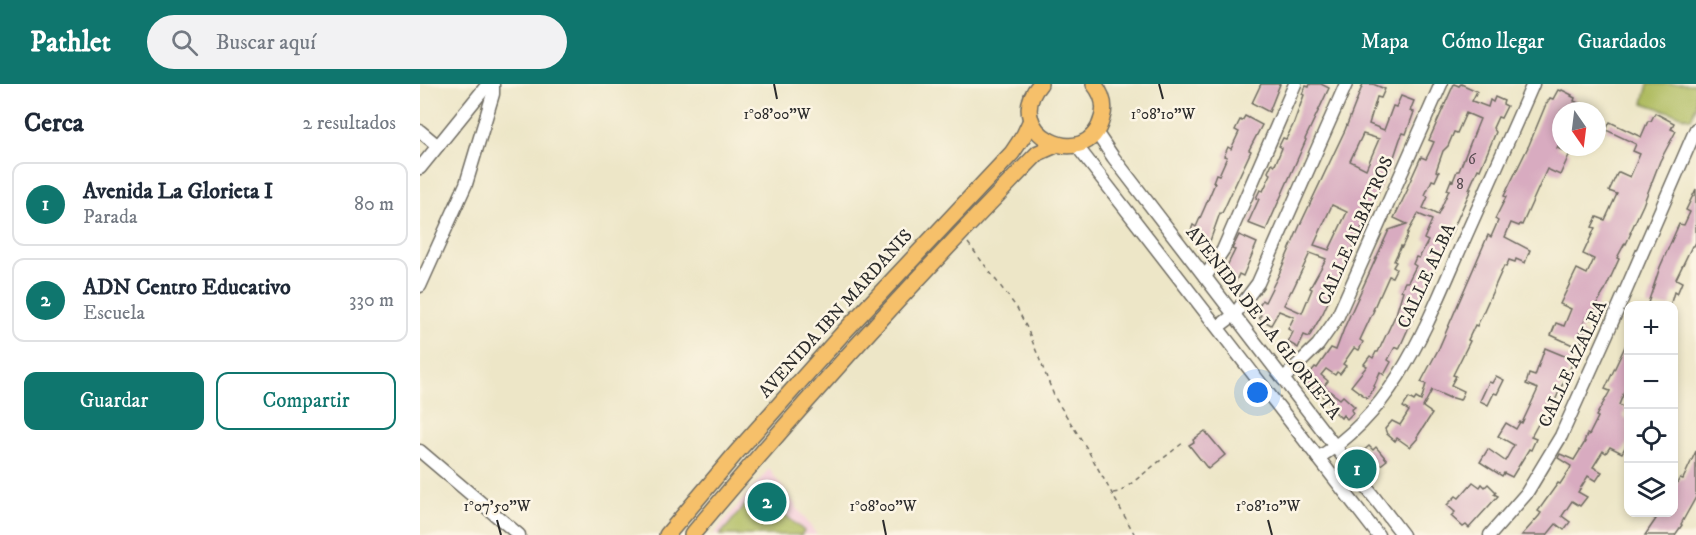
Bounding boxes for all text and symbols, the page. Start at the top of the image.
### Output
search box [147,15,567,69]
text: Pathlet [30,25,111,60]
icon: search [168,26,201,59]
text: Buscar aquí [216,29,316,56]
text: Mapa [1361,29,1409,55]
text: Cómo llegar [1442,29,1544,55]
text: Guardados [1577,29,1666,55]
north arrow [1552,102,1606,156]
text: 1°08'00"W [743,105,811,124]
text: 1°08'10"W [1131,105,1195,124]
text: Cerca [24,107,84,140]
text: 2 resultados [303,111,396,136]
house number: 6 [1468,150,1477,169]
street label: CALLE ALBATROS [1313,153,1399,309]
house number: 8 [1456,175,1464,194]
text: Avenida La Glorieta I [83,178,273,205]
text: 1 [42,192,49,217]
text: 80 m [354,192,394,217]
text: Parada [83,205,138,230]
street label: CALLE ALBA [1393,220,1461,332]
street label: AVENIDA DE LA GLORIETA [1181,222,1346,424]
street label: AVENIDA IBN MARDANIS [754,225,918,403]
text: ADN Centro Educativo [83,274,291,301]
text: 2 [41,288,50,313]
text: 330 m [349,288,394,313]
street label: CALLE AZALEA [1534,296,1612,431]
text: Escuela [83,301,145,326]
map controls [1624,301,1678,517]
button: + [1624,301,1678,355]
button: − [1624,355,1678,409]
button: Guardar [24,372,204,430]
button: Compartir [216,372,396,430]
your location [1243,378,1272,407]
button: locate [1624,409,1678,463]
pin: 1 [1338,446,1376,492]
button: layers [1624,463,1678,517]
pin: 2 [748,480,786,524]
text: 1°07'50"W [464,497,531,516]
text: 1°08'00"W [849,497,917,516]
text: 1°08'10"W [1236,497,1300,516]

